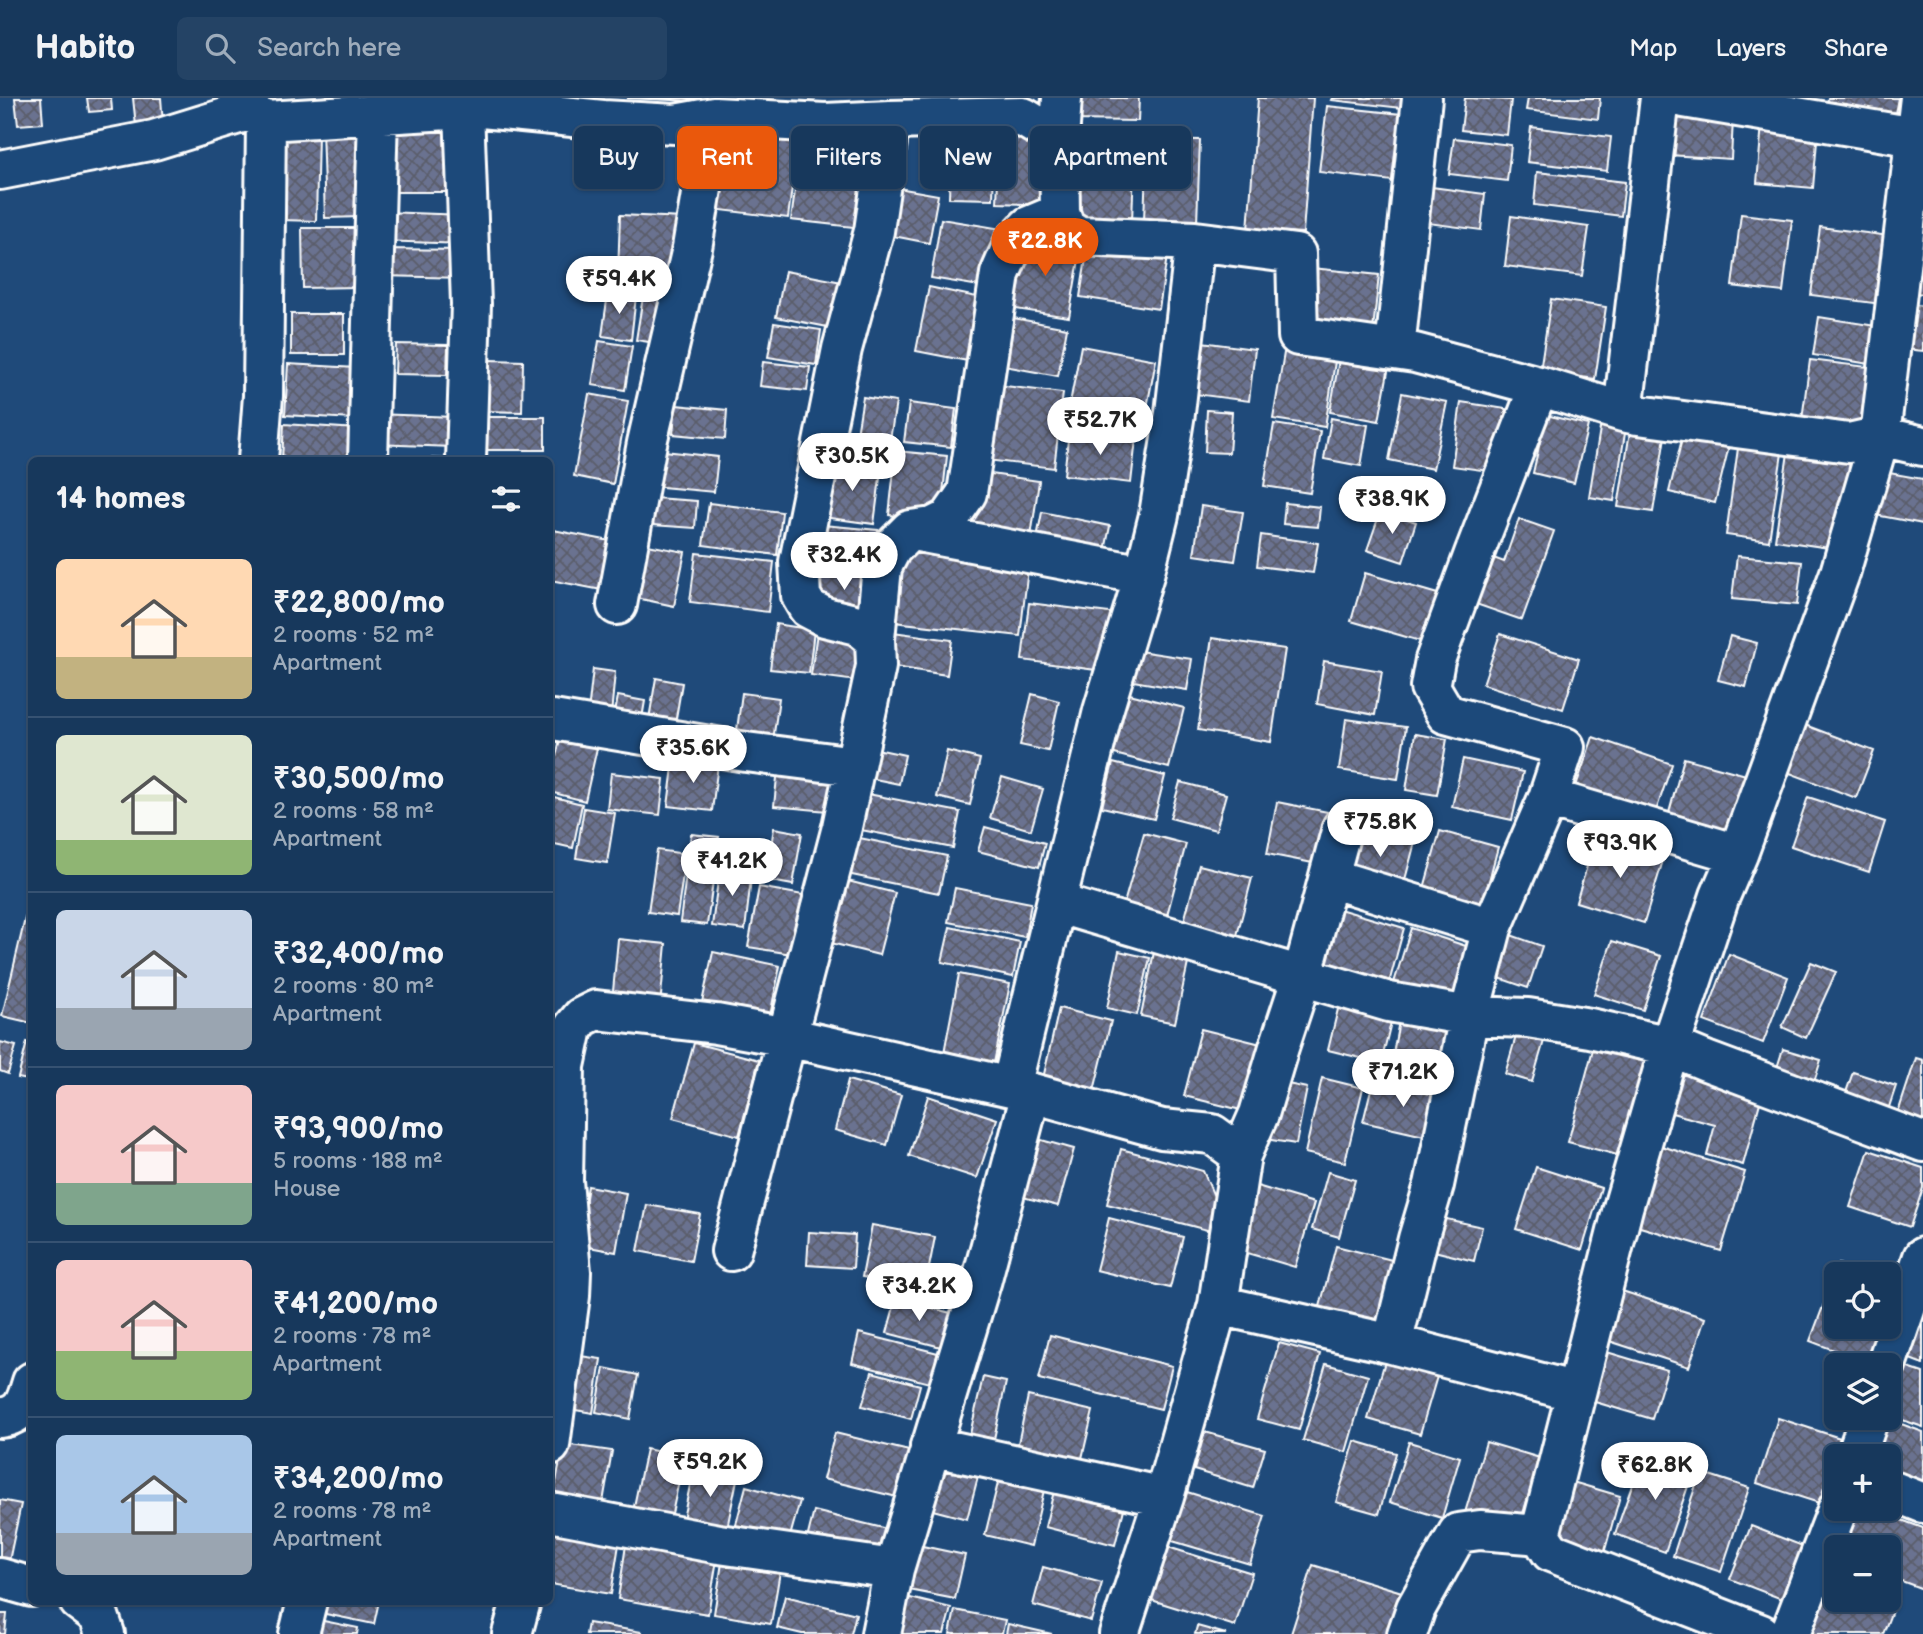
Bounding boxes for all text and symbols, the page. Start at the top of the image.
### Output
search box [177,17,667,80]
text: Habito [35,28,135,68]
icon: search [201,29,239,67]
text: Search here [257,33,401,64]
text: Map [1629,34,1677,63]
text: Layers [1715,34,1786,63]
text: Share [1824,34,1888,63]
chip: Buy [574,126,663,189]
chip: Rent [677,126,777,189]
chip: Filters [791,126,906,189]
chip: New [920,126,1016,189]
chip: Apartment [1030,126,1191,189]
pin: ₹22.8K [988,218,1102,278]
text: ₹22.8K [1007,227,1083,255]
pin: ₹59.4K [562,256,676,316]
text: ₹59.4K [582,265,656,293]
pin: ₹52.7K [1043,398,1157,457]
text: ₹52.7K [1063,406,1137,434]
pin: ₹30.5K [795,434,909,493]
text: ₹30.5K [815,442,889,470]
pin: ₹38.9K [1335,476,1449,536]
icon: filters [487,480,525,518]
text: 14 homes [56,481,185,517]
text: ₹38.9K [1355,485,1429,513]
pin: ₹32.4K [787,532,901,592]
text: ₹32.4K [807,541,881,569]
text: ₹22,800/mo [273,585,445,621]
icon: home [112,587,196,671]
text: 2 rooms · 52 m² [273,621,434,649]
text: Apartment [273,649,382,677]
pin: ₹35.6K [636,726,750,785]
text: ₹35.6K [656,734,730,762]
text: ₹30,500/mo [273,761,444,797]
icon: home [112,763,196,847]
text: 2 rooms · 58 m² [273,797,434,825]
pin: ₹75.8K [1323,800,1437,859]
text: ₹75.8K [1343,808,1417,836]
pin: ₹93.9K [1563,820,1677,880]
text: Apartment [273,825,382,853]
text: ₹93.9K [1583,829,1657,857]
pin: ₹41.2K [675,838,789,898]
text: ₹41.2K [697,847,767,875]
text: ₹32,400/mo [273,936,444,972]
icon: home [112,938,196,1022]
text: 2 rooms · 80 m² [273,972,434,1000]
text: Apartment [273,1000,382,1028]
pin: ₹71.2K [1346,1049,1460,1109]
text: ₹71.2K [1368,1058,1438,1086]
text: ₹93,900/mo [273,1111,444,1147]
icon: home [112,1113,196,1197]
text: 5 rooms · 188 m² [273,1147,443,1175]
text: House [273,1175,340,1203]
map controls [1824,1262,1901,1612]
button: locate [1824,1262,1901,1339]
pin: ₹34.2K [862,1264,976,1323]
text: ₹34.2K [882,1272,956,1300]
text: ₹41,200/mo [273,1286,438,1322]
icon: home [112,1288,196,1372]
text: 2 rooms · 78 m² [273,1322,431,1350]
text: Apartment [273,1350,382,1378]
button: layers [1824,1353,1901,1430]
pin: ₹59.2K [653,1440,767,1499]
pin: ₹62.8K [1598,1442,1712,1502]
button: + [1824,1444,1901,1521]
text: ₹59.2K [673,1448,747,1476]
text: ₹62.8K [1617,1451,1693,1479]
text: ₹34,200/mo [273,1461,444,1497]
icon: home [112,1463,196,1547]
text: 2 rooms · 78 m² [273,1497,431,1525]
text: Apartment [273,1525,382,1553]
button: − [1824,1535,1901,1612]

